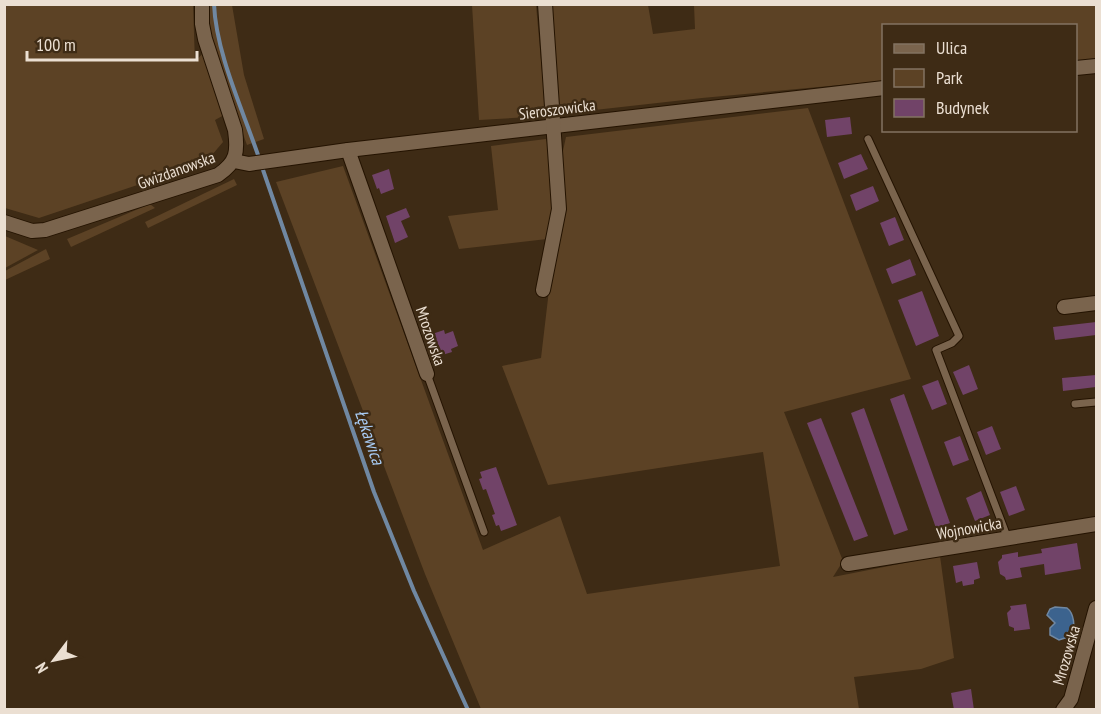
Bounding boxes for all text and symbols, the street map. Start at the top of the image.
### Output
scale bar [27,24,196,62]
legend [882,24,1077,132]
text: 100 m [36,33,76,56]
text: Ulica [936,36,967,59]
text: Park [936,66,963,89]
street label: Sieroszowicka [517,94,597,124]
text: Budynek [936,96,989,119]
street label: Gwizdanowska [134,147,218,193]
street label: Mrozowska [412,304,450,368]
water label: Łękawica [350,407,390,468]
street label: Wojnowicka [935,512,1003,544]
street label: Mrozowska [1048,623,1084,687]
north arrow [24,630,84,690]
text: N [31,659,52,677]

